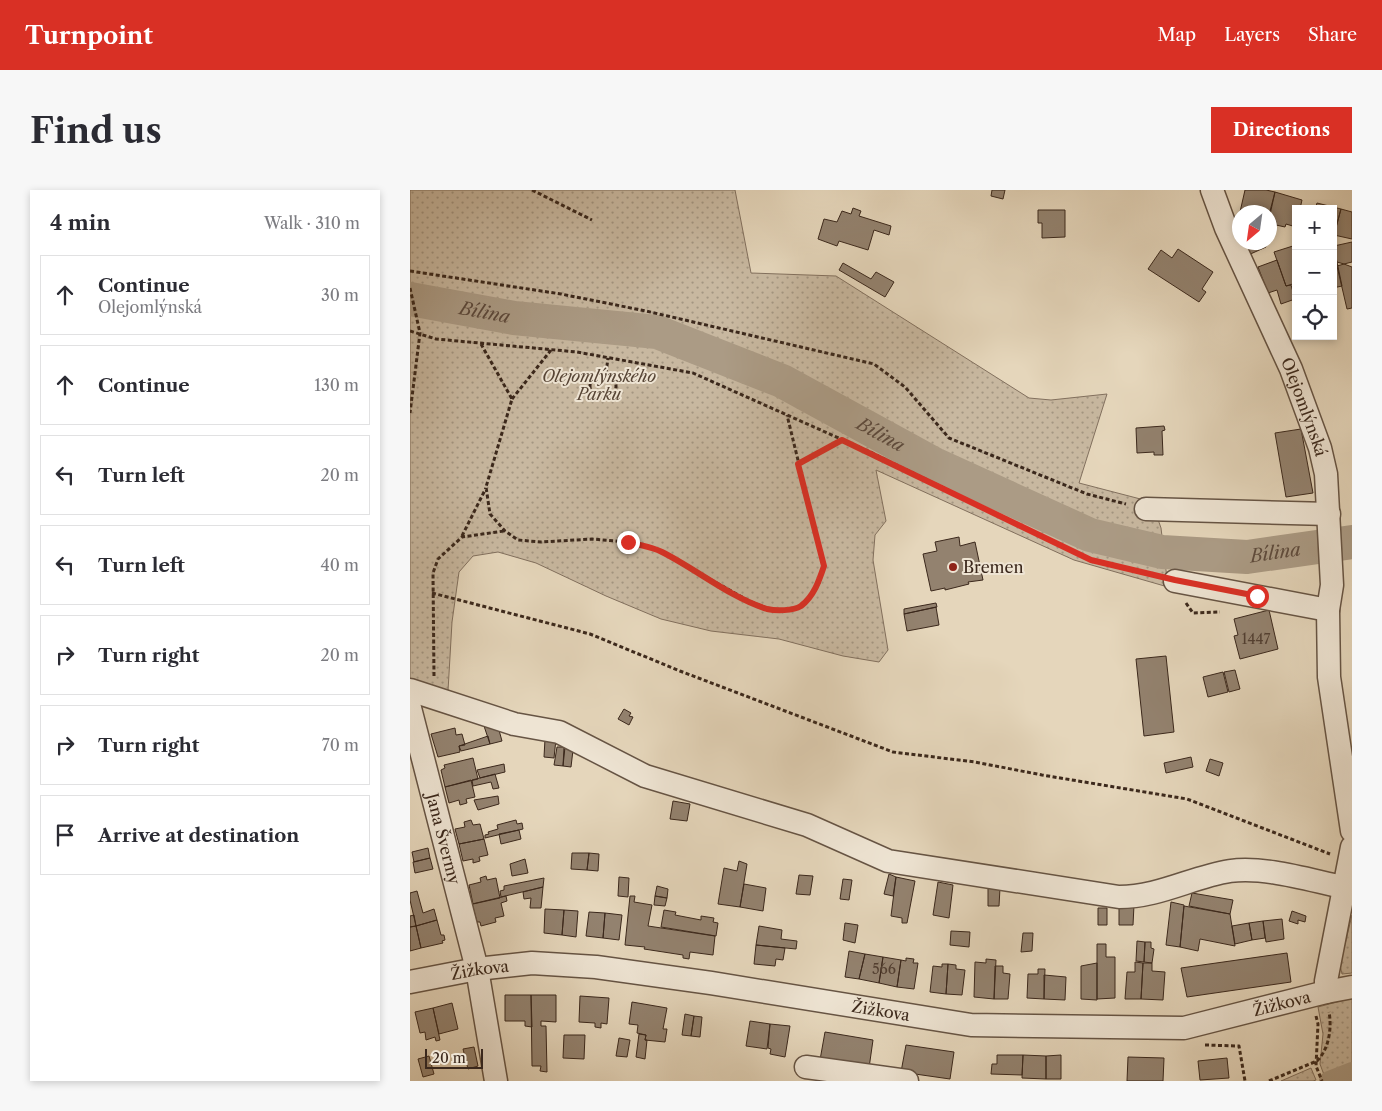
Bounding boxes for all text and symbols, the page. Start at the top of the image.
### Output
text: Turnpoint [25,21,153,50]
text: Map [1158,24,1196,46]
text: Layers [1224,24,1280,46]
text: Share [1308,24,1357,46]
button: Directions [1211,107,1352,153]
text: Find us [30,109,162,152]
north arrow [1232,205,1277,250]
map controls [1292,205,1337,340]
button: + [1292,205,1337,250]
text: 4 min [50,210,111,235]
text: Walk · 310 m [264,213,360,233]
button: − [1292,250,1337,295]
text: Continue [98,274,190,297]
icon: ahead [51,281,79,309]
text: 30 m [321,285,359,305]
button: locate [1292,295,1337,340]
text: Olejomlýnská [98,297,202,317]
water label: Bílina [456,297,512,328]
street label: Olejomlýnská [1277,354,1332,459]
park label: Olejomlýnského Parku [542,366,656,404]
icon: ahead [51,371,79,399]
text: Continue [98,374,190,397]
text: 130 m [314,375,359,395]
water label: Bílina [851,412,908,457]
icon: left [51,461,79,489]
text: Turn left [98,464,185,487]
text: 20 m [320,465,359,485]
route end [617,531,640,554]
water label: Bílina [1247,538,1302,568]
icon: left [51,551,79,579]
text: Turn left [98,554,185,577]
text: 40 m [320,555,359,575]
place label: Bremen [963,557,1023,577]
marker: Bremen [947,561,959,573]
route start [1246,585,1269,608]
house number: 1447 [1242,630,1271,648]
icon: right [51,641,79,669]
text: Turn right [98,644,199,667]
text: 20 m [320,645,359,665]
icon: right [51,731,79,759]
text: Turn right [98,734,199,757]
text: 70 m [322,735,359,755]
street label: Jana Švermy [422,788,465,887]
icon: arrive [51,821,79,849]
text: Arrive at destination [98,824,299,847]
street label: Žižkova [449,956,511,984]
house number: 566 [872,960,896,978]
street label: Žižkova [1251,986,1313,1020]
street label: Žižkova [850,995,912,1025]
scale bar [425,1046,482,1069]
text: 20 m [432,1049,466,1067]

